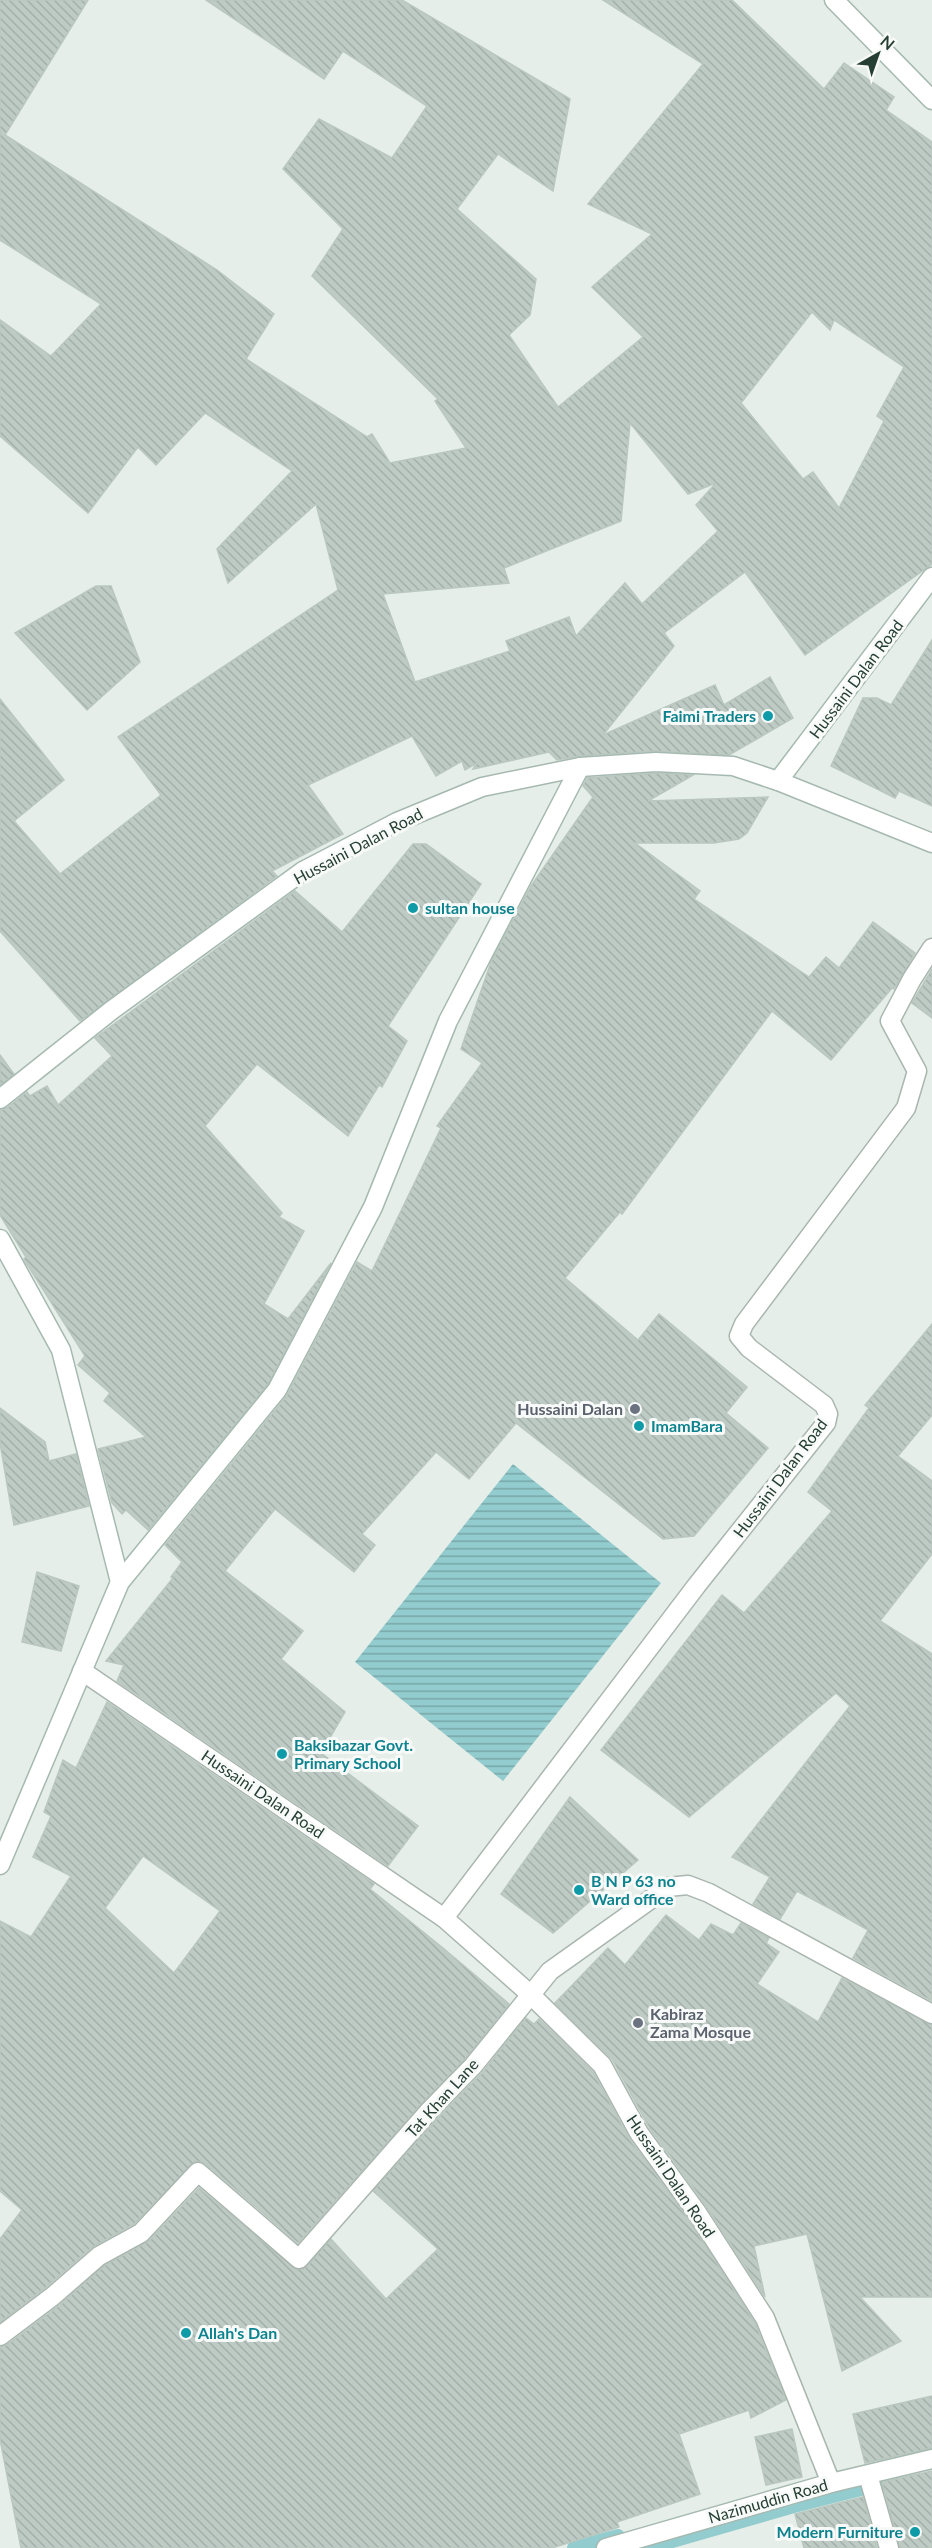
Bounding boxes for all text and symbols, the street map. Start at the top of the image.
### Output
north arrow [848,24,908,84]
text: N [877,31,899,53]
street label: Hussaini Dalan Road [805,616,906,742]
place label: Faimi Traders [662,706,756,725]
marker: Faimi Traders [761,709,775,723]
street label: Hussaini Dalan Road [290,803,426,888]
place label: sultan house [425,898,515,917]
marker: sultan house [406,901,420,915]
place label: Hussaini Dalan [517,1399,623,1418]
marker: Hussaini Dalan [628,1402,642,1416]
street label: Hussaini Dalan Road [729,1415,830,1541]
place label: ImamBara [651,1416,723,1435]
marker: ImamBara [632,1419,646,1433]
place label: Baksibazar Govt. Primary School [294,1735,413,1772]
street label: Hussaini Dalan Road [198,1746,328,1842]
marker: Baksibazar Govt. Primary School [275,1747,289,1761]
place label: B N P 63 no Ward office [591,1871,676,1908]
marker: B N P 63 no Ward office [572,1883,586,1897]
place label: Kabiraz Zama Mosque [650,2004,751,2041]
marker: Kabiraz Zama Mosque [631,2016,645,2030]
street label: Tat Khan Lane [401,2054,482,2141]
street label: Hussaini Dalan Road [623,2111,719,2241]
place label: Allah's Dan [197,2323,277,2342]
marker: Allah's Dan [179,2326,193,2340]
street label: Nazimuddin Road [706,2474,830,2527]
place label: Modern Furniture [777,2522,903,2541]
marker: Modern Furniture [908,2525,922,2539]

